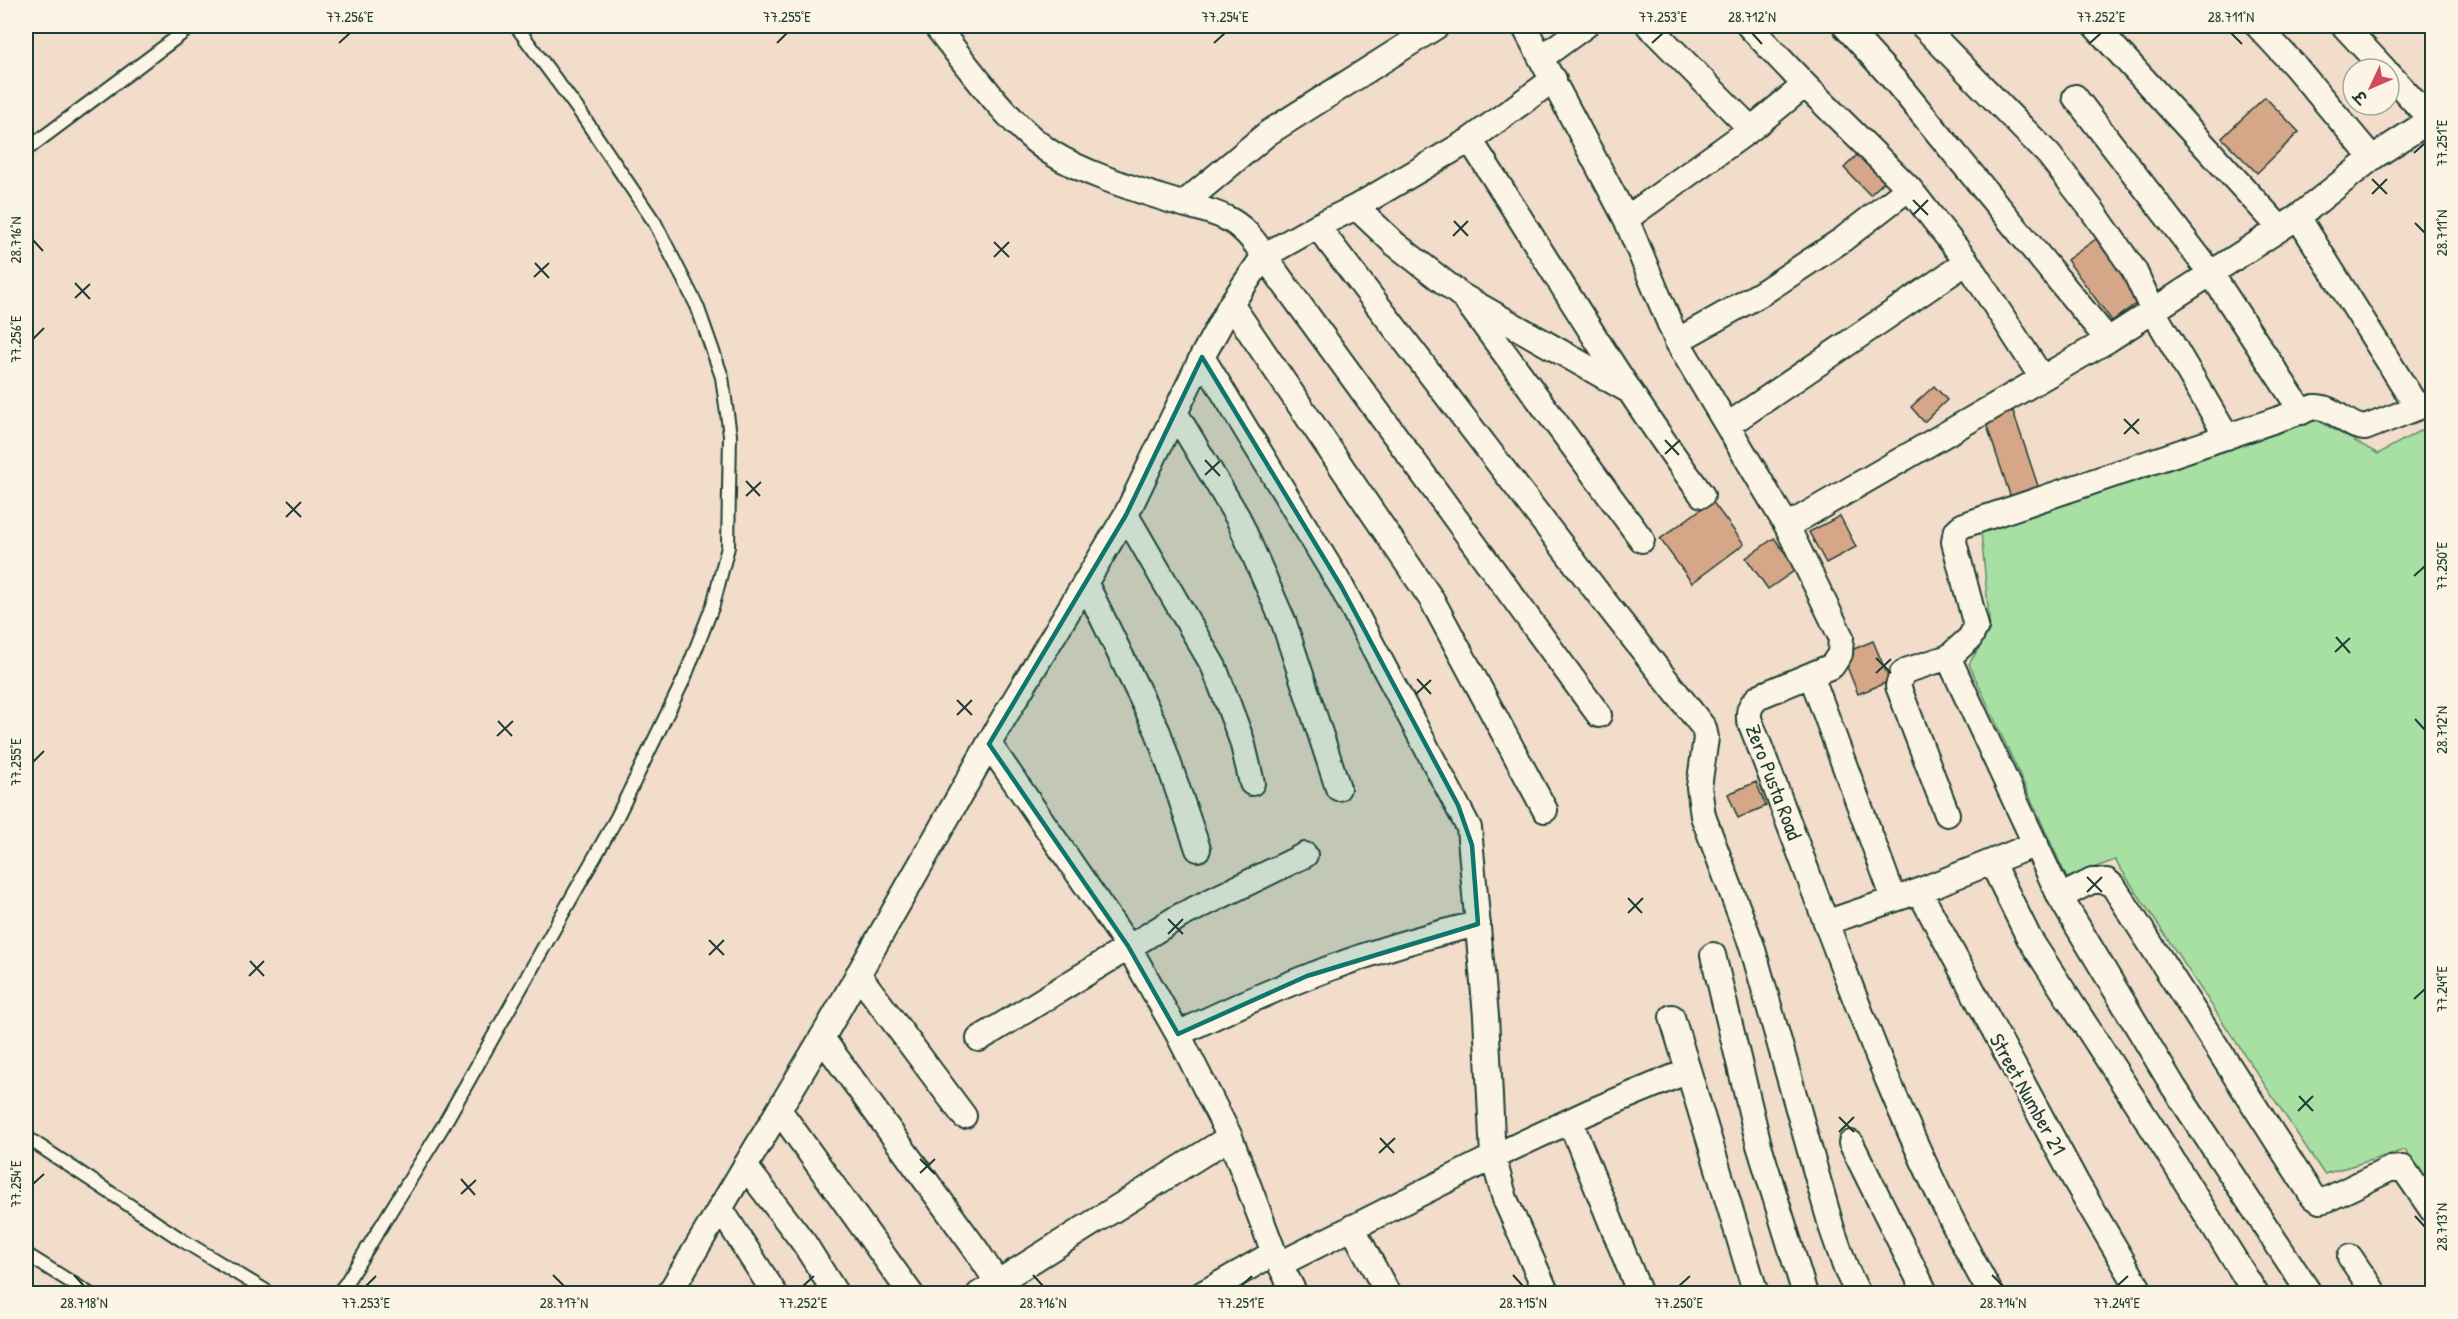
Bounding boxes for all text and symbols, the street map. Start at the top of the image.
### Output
text: 77.256°E [326,6,374,27]
text: 77.255°E [763,6,811,27]
text: 77.254°E [1201,6,1249,27]
text: 77.253°E [1639,6,1687,27]
text: 28.712°N [1728,6,1776,27]
text: 77.252°E [2077,6,2126,27]
text: 28.711°N [2208,6,2254,27]
north arrow [2341,57,2401,117]
text: उ [2348,85,2373,110]
text: 77.251°E [2431,119,2452,166]
text: 28.711°N [2431,210,2452,256]
text: 28.716°N [5,216,26,264]
text: 77.256°E [5,315,26,363]
text: 77.250°E [2431,542,2452,590]
text: 28.712°N [2431,706,2452,754]
street label: Zero Pusta Road [1739,720,1809,844]
text: 77.255°E [5,738,26,786]
text: 77.249°E [2431,965,2452,1012]
street label: Street Number 21 [1983,1028,2073,1160]
text: 77.254°E [5,1160,26,1208]
text: 28.713°N [2431,1203,2452,1251]
text: 28.718°N [60,1292,108,1313]
text: 77.253°E [342,1292,390,1313]
text: 28.717°N [540,1292,588,1313]
text: 77.252°E [779,1292,828,1313]
text: 28.716°N [1019,1292,1067,1313]
text: 77.251°E [1218,1292,1265,1313]
text: 28.715°N [1499,1292,1547,1313]
text: 77.250°E [1655,1292,1703,1313]
text: 28.714°N [1980,1292,2026,1313]
text: 77.249°E [2094,1292,2141,1313]

